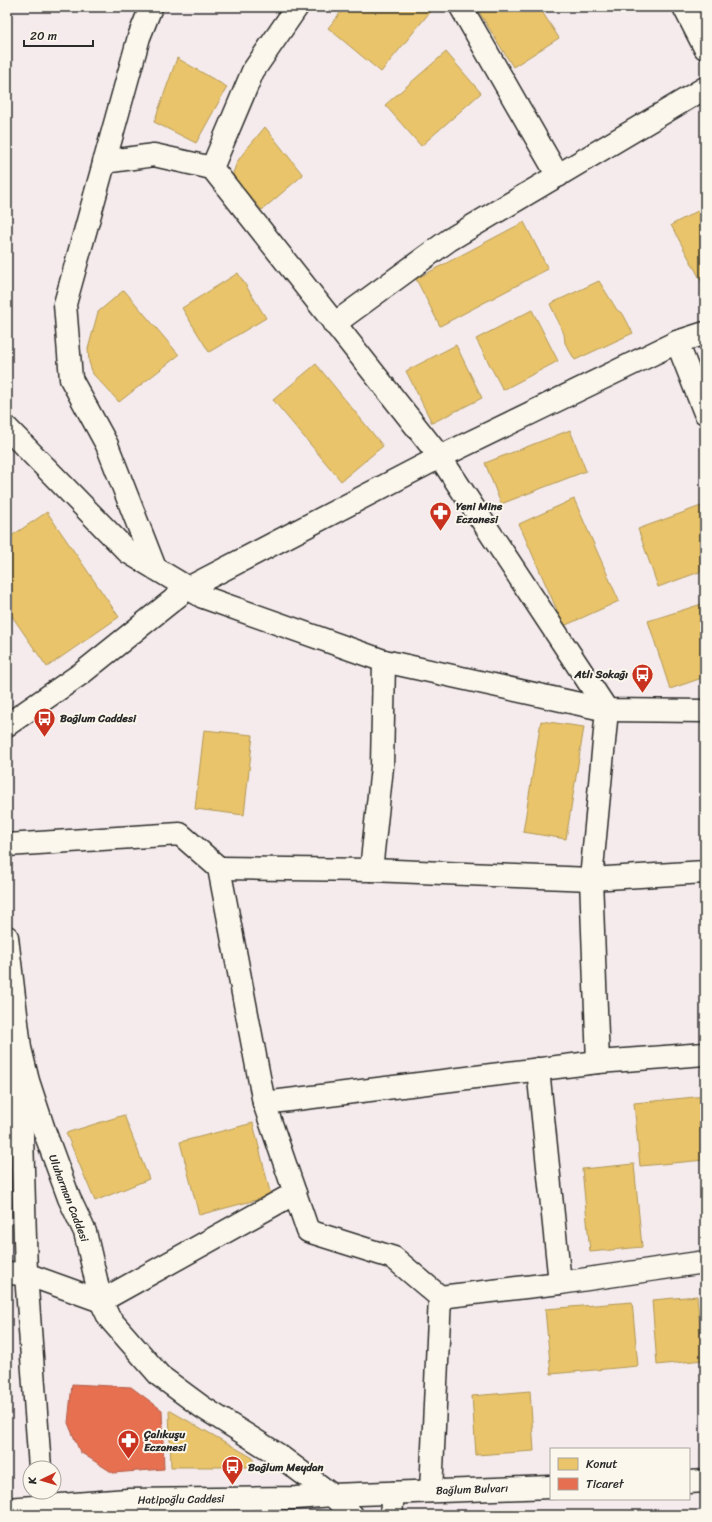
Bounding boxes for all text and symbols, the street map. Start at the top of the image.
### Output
scale bar [24,22,93,48]
text: 20 m [30,25,57,47]
place label: Yeni Mine Eczanesi [456,497,503,529]
pharmacy icon: Yeni Mine Eczanesi [427,499,453,532]
bus stop icon: Atlı Sokağı [630,661,656,694]
place label: Atlı Sokağı [573,665,628,684]
bus stop icon: Bağlum Caddesi [31,705,57,738]
place label: Bağlum Caddesi [60,709,137,728]
street label: Uluharman Caddesi [43,1152,94,1246]
place label: Çalıkuşu Eczanesi [143,1425,187,1457]
pharmacy icon: Çalıkuşu Eczanesi [116,1427,142,1460]
legend [550,1448,690,1500]
text: Konut [586,1453,618,1475]
bus stop icon: Bağlum Meydan [220,1454,246,1487]
place label: Bağlum Meydan [248,1458,324,1477]
north arrow [22,1460,62,1500]
text: Ticaret [586,1473,625,1495]
text: K [23,1475,42,1486]
street label: Bağlum Bulvarı [435,1479,509,1500]
street label: Hatipoğlu Caddesi [138,1489,225,1510]

